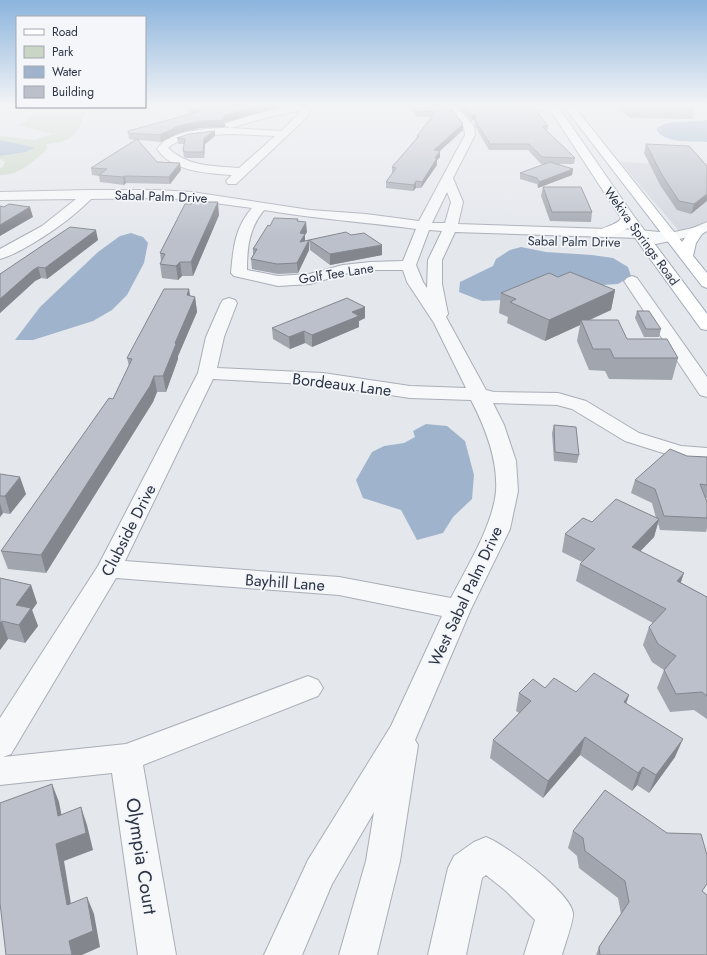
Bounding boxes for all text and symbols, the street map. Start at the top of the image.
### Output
legend [16,16,146,108]
text: Road [52,23,78,41]
text: Park [52,43,74,61]
text: Water [52,63,83,81]
text: Building [52,83,94,101]
street label: Wekiva Springs Road [599,183,684,289]
street label: Sabal Palm Drive [114,185,208,208]
street label: Sabal Palm Drive [527,231,621,252]
street label: Golf Tee Lane [297,258,375,289]
street label: Bordeaux Lane [291,367,393,402]
street label: Clubside Drive [95,480,162,580]
street label: West Sabal Palm Drive [423,522,508,670]
street label: Bayhill Lane [244,568,326,597]
street label: Olympia Court [119,796,164,917]

